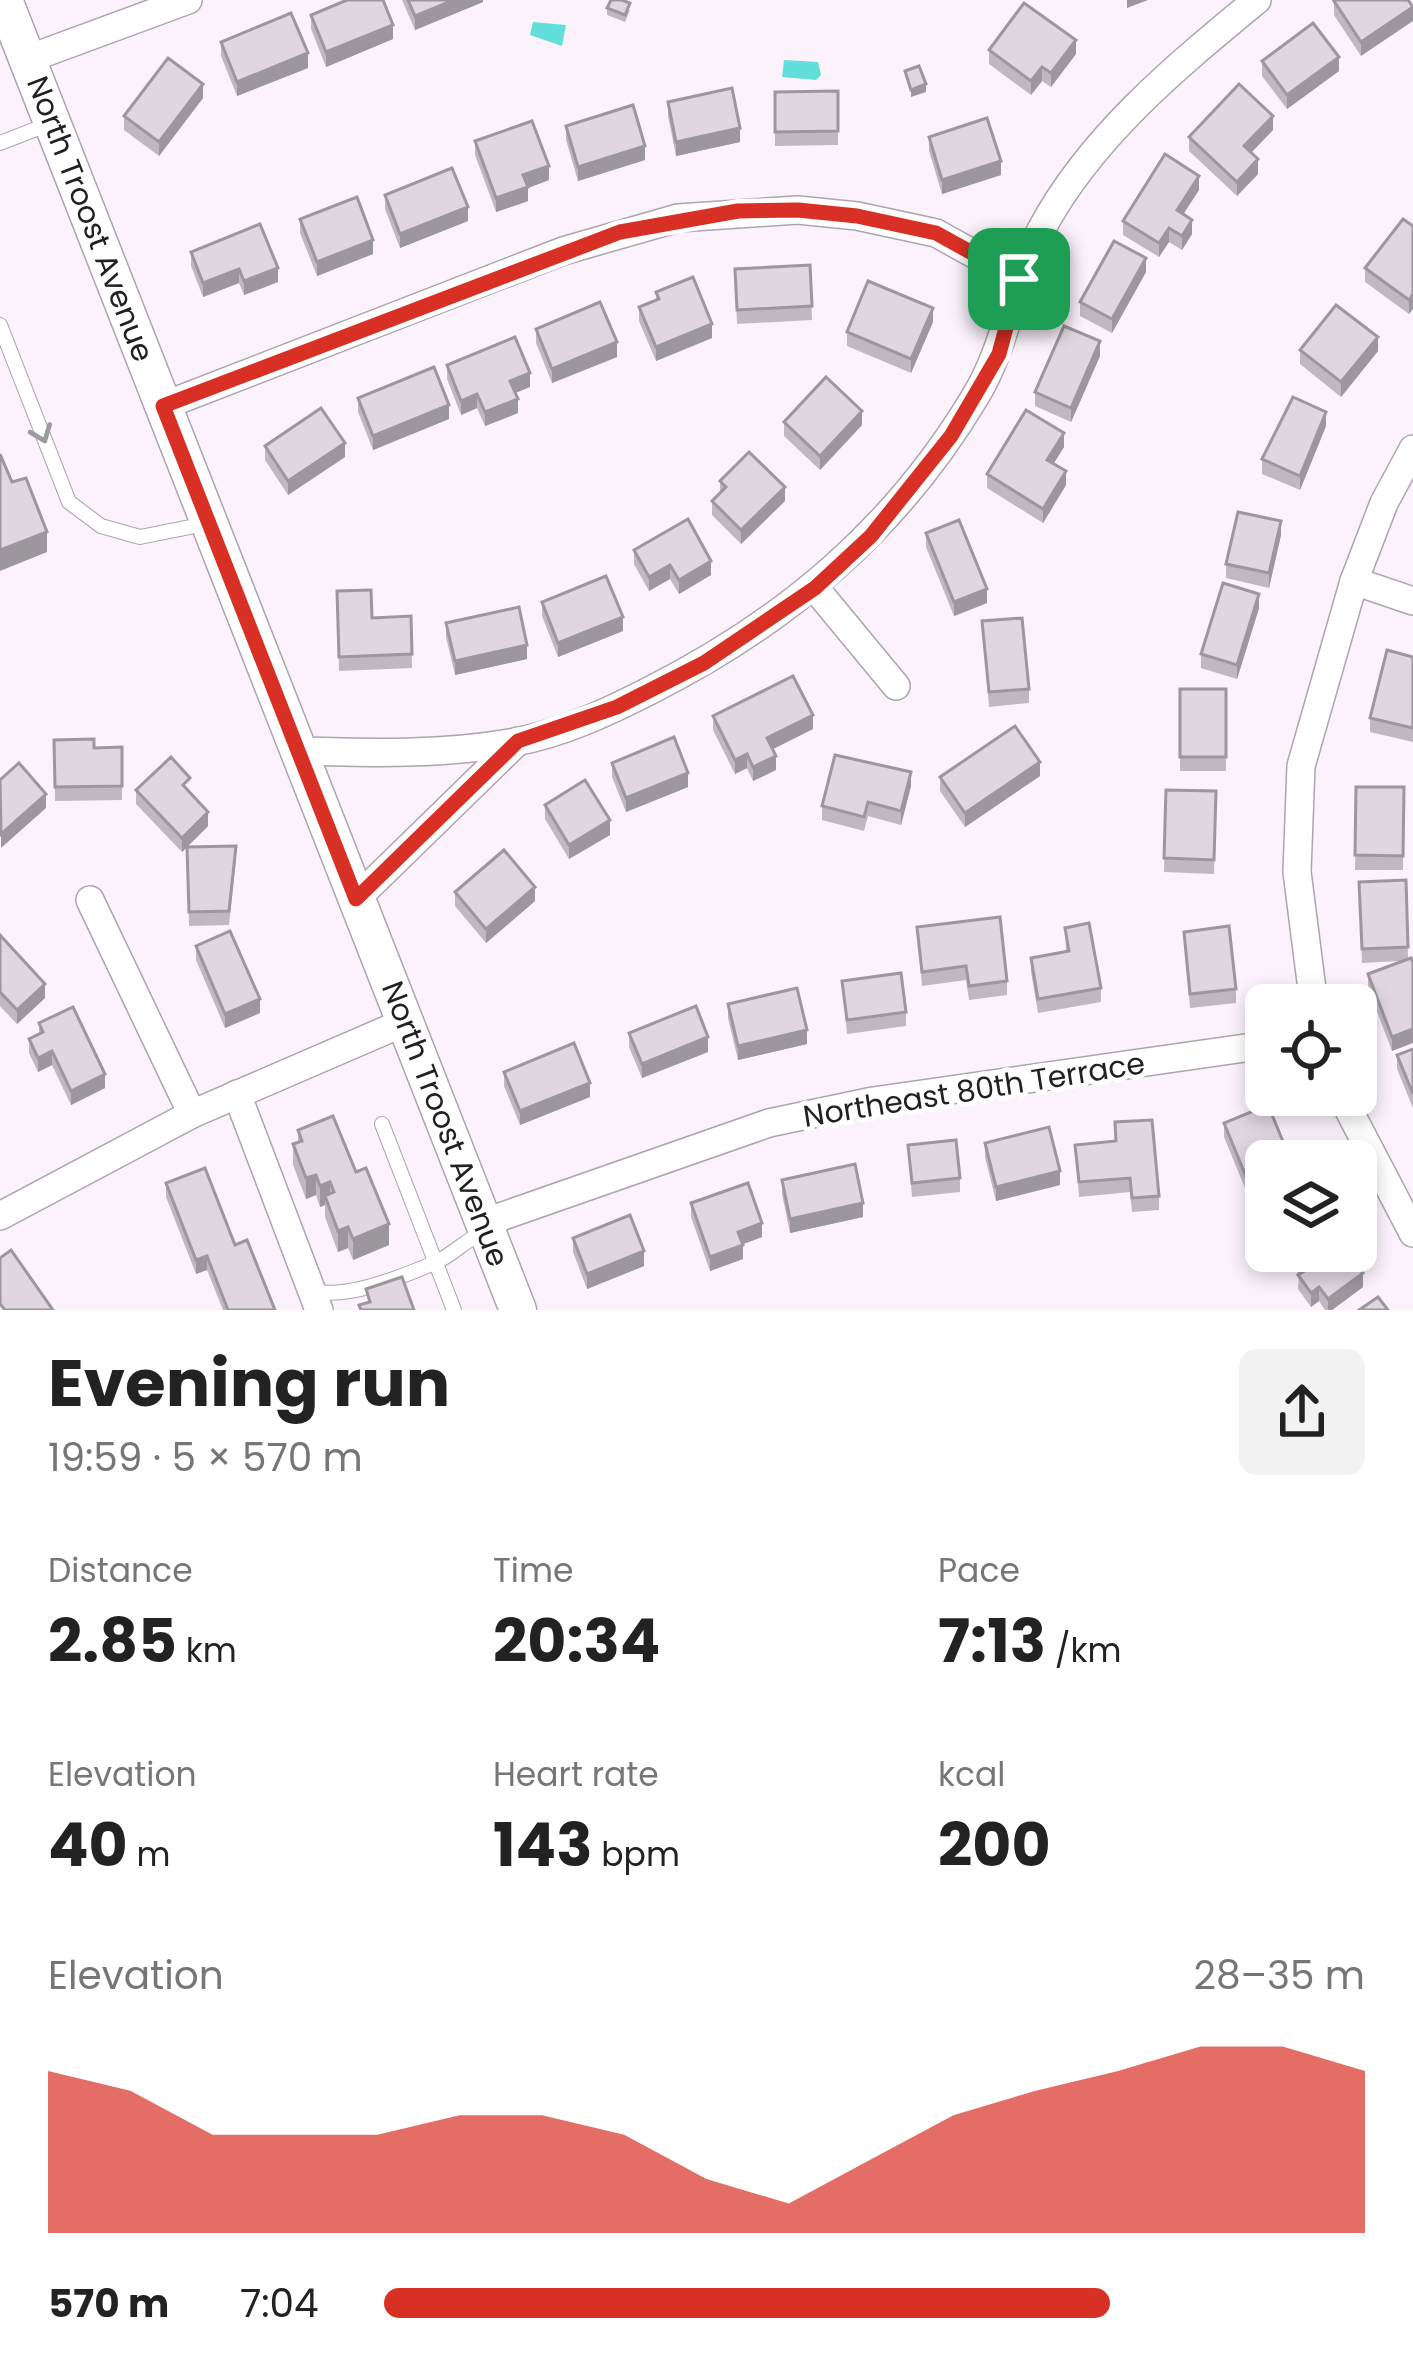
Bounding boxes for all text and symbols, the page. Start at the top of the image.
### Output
street label: North Troost Avenue [16,70,165,368]
pin [968,228,1070,330]
icon: arrive [986,246,1052,312]
one-way arrow [28,423,53,444]
street label: North Troost Avenue [371,975,520,1273]
map controls [1245,984,1377,1272]
button: locate [1245,984,1377,1116]
street label: Northeast 80th Terrace [800,1041,1148,1138]
button: layers [1245,1140,1377,1272]
text: Evening run [48,1337,450,1429]
button: share [1239,1349,1365,1475]
text: 19:59 · 5 × 570 m [48,1430,363,1485]
text: Distance [48,1547,193,1594]
text: Time [493,1547,573,1594]
text: Pace [938,1547,1020,1594]
text: 2.85 [48,1599,177,1683]
text: 20:34 [493,1599,660,1683]
text: 7:13 [938,1599,1046,1683]
text: km [177,1627,237,1674]
text: /km [1046,1627,1122,1674]
text: Elevation [48,1751,197,1798]
text: Heart rate [493,1751,659,1798]
text: kcal [938,1751,1005,1798]
text: 40 [48,1803,128,1887]
text: 143 [493,1803,592,1887]
text: 200 [938,1803,1051,1887]
text: m [128,1831,171,1878]
text: bpm [592,1831,680,1878]
text: Elevation [48,1948,224,2003]
text: 28–35 m [1194,1948,1365,2003]
text: 570 m [48,2276,169,2331]
text: 7:04 [240,2276,319,2331]

